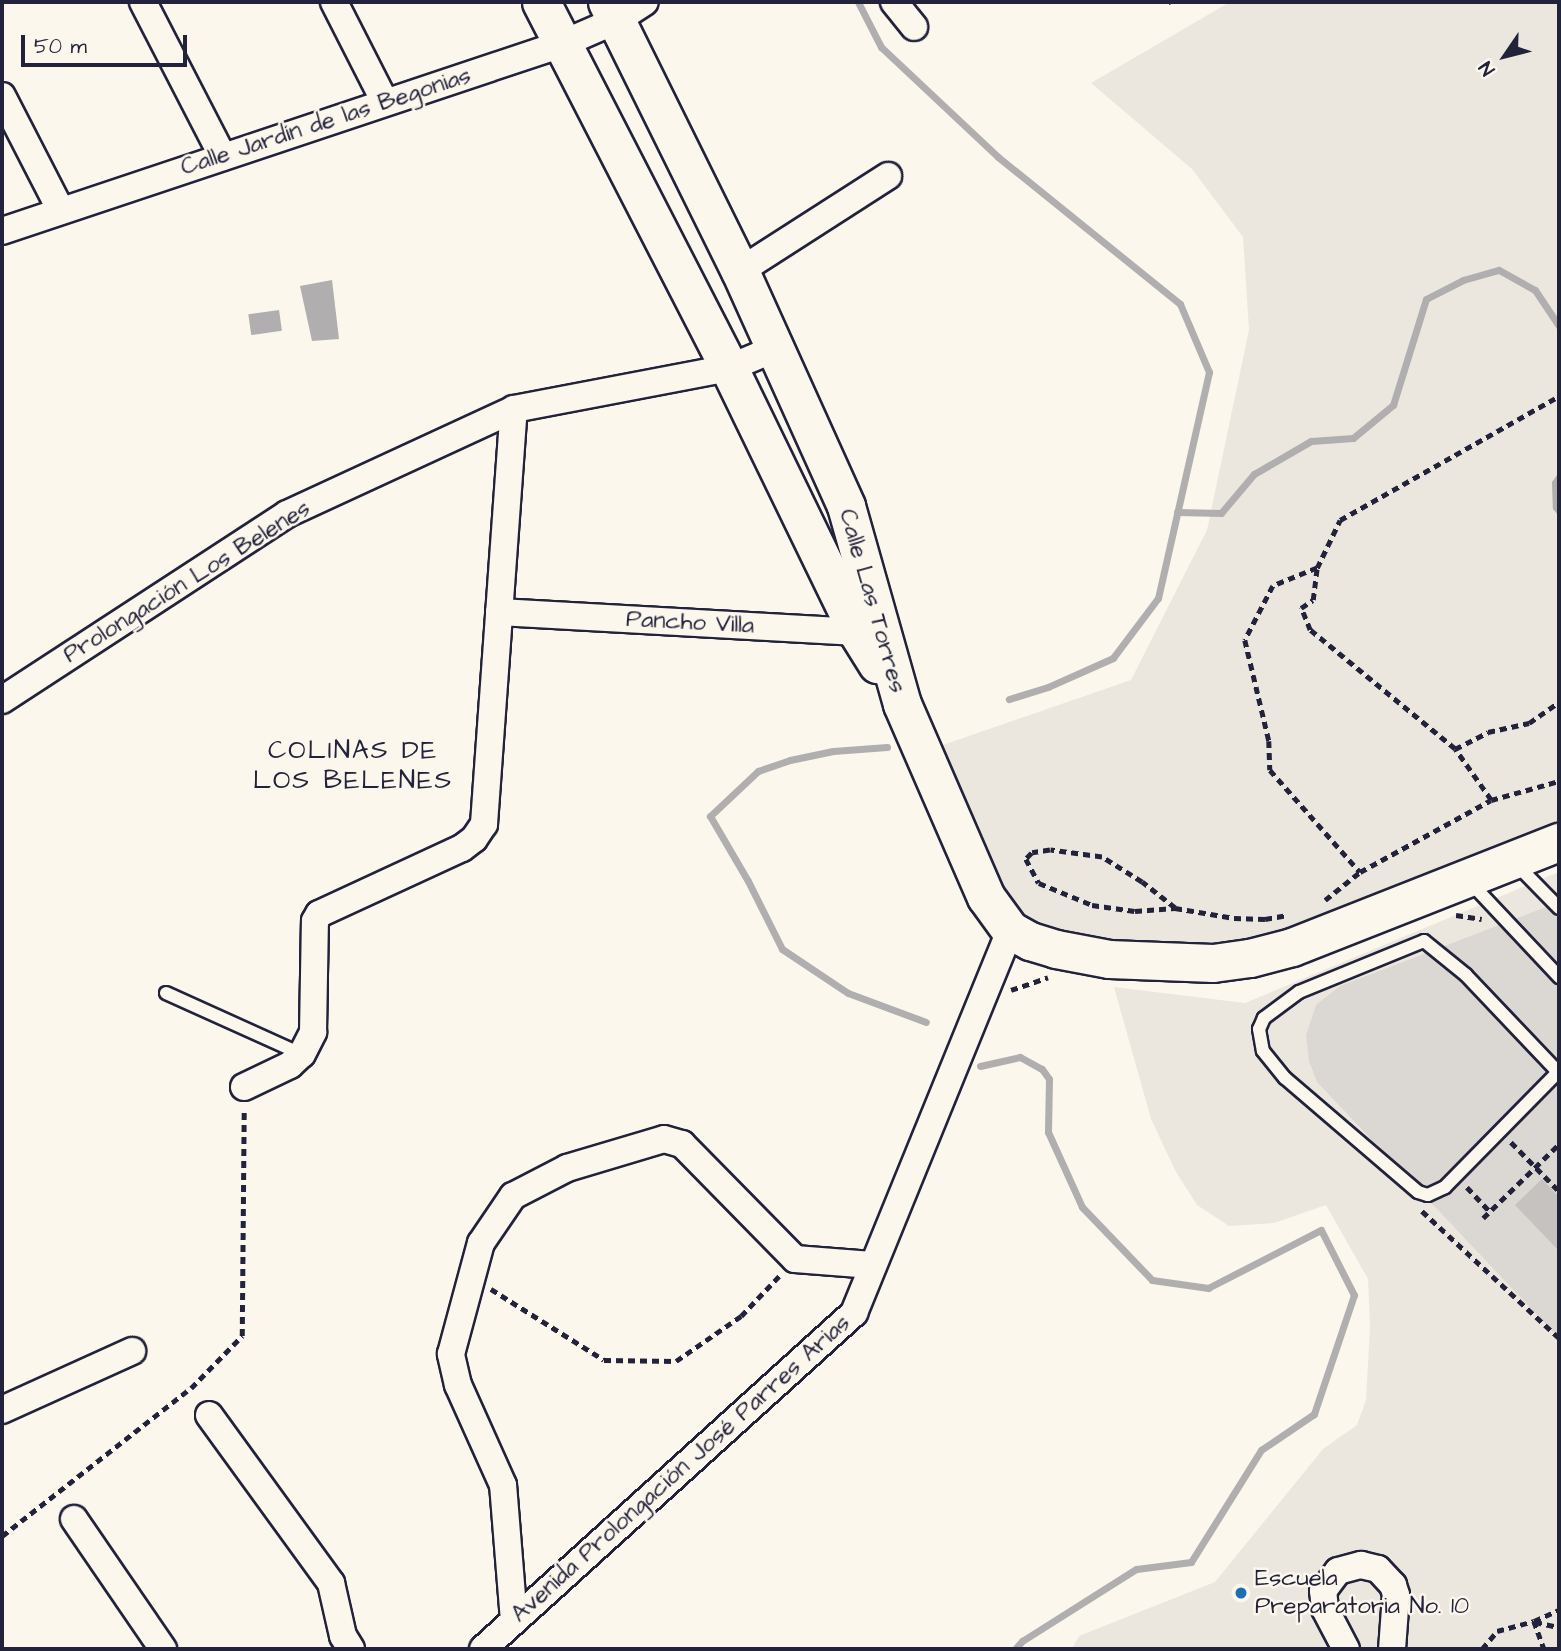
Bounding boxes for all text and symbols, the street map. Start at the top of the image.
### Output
scale bar [24,21,191,65]
north arrow [1470,21,1540,91]
text: 50 m [34,32,87,61]
text: N [1473,56,1502,81]
street label: Calle Jardín de las Begonias [177,61,475,183]
street label: Prolongación Los Belenes [58,494,316,670]
street label: Calle Las Torres [832,506,912,696]
street label: Pancho Villa [625,605,755,641]
district label: COLINAS DE LOS BELENES [254,735,452,796]
street label: Avenida Prolongación José Parres Arias [505,1309,857,1629]
place label: Escuela Preparatoria No. 10 [1255,1565,1469,1621]
marker: Escuela Preparatoria No. 10 [1233,1585,1249,1601]

